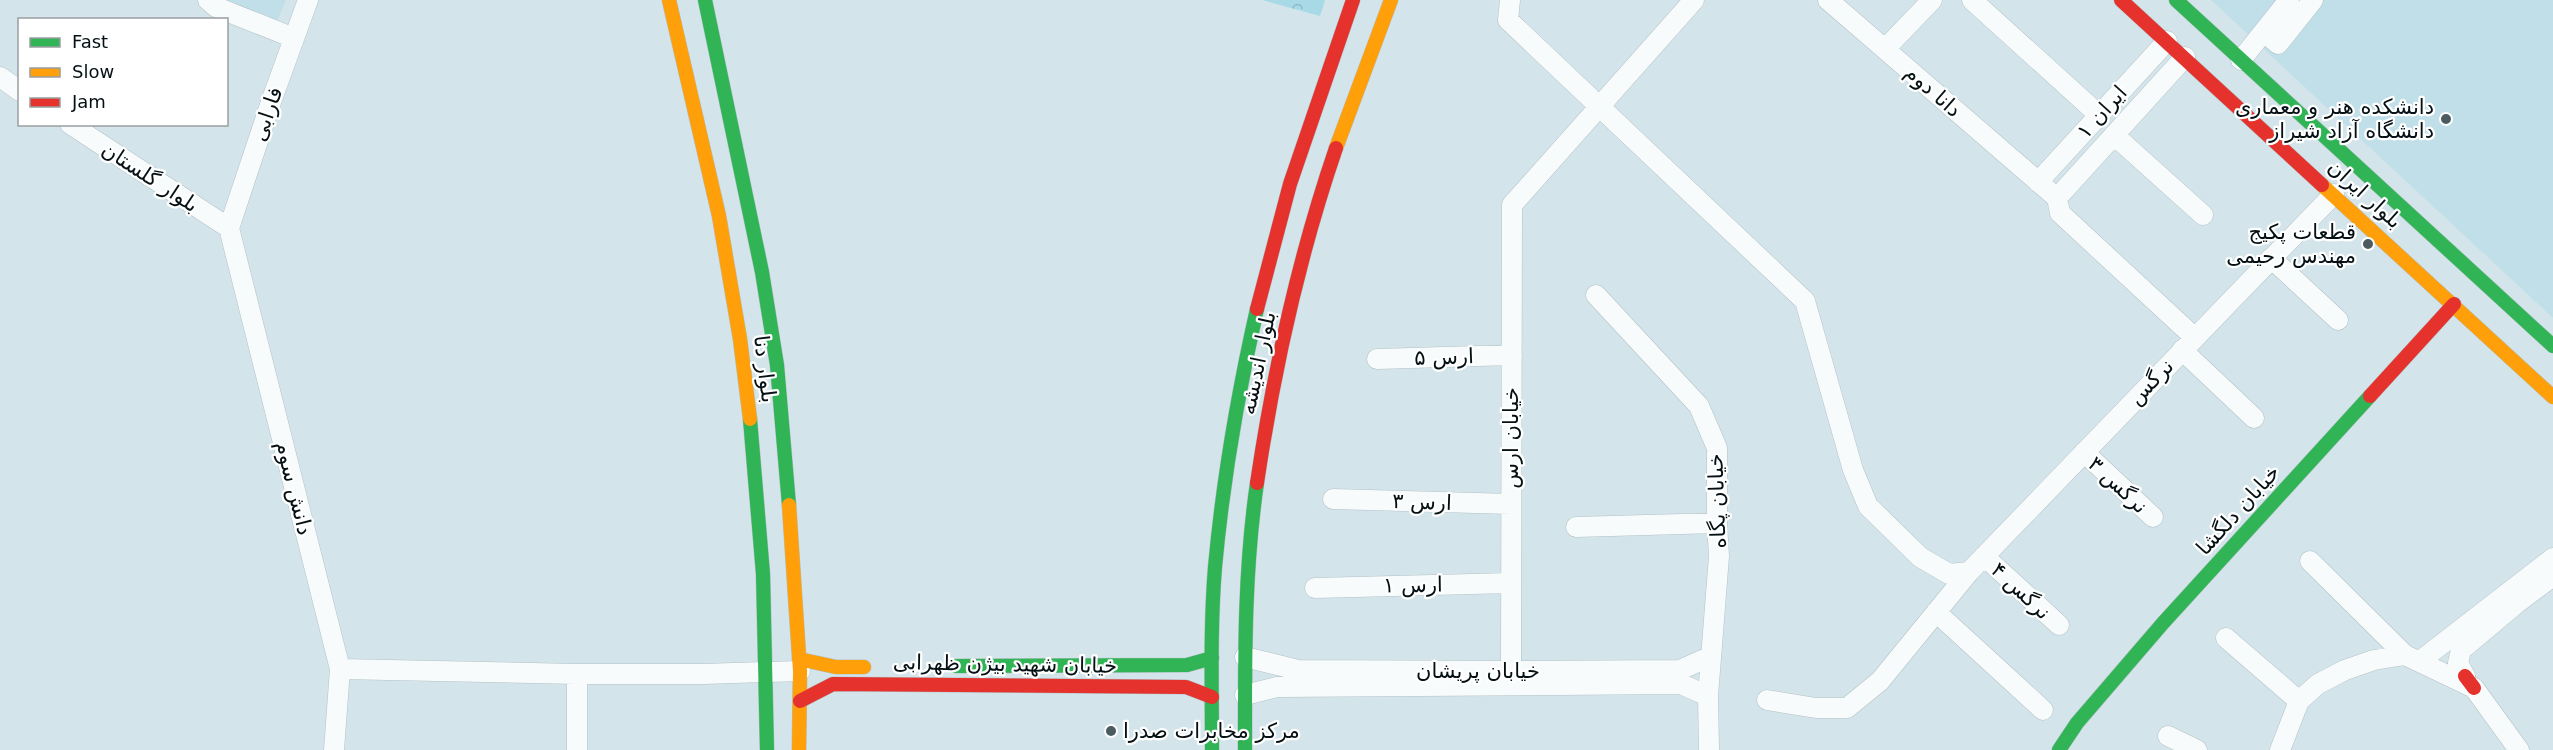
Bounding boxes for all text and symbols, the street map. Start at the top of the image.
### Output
legend [18,18,228,126]
text: Fast [72,31,108,52]
street label: دانا دوم [1900,60,1966,122]
text: Slow [72,61,114,82]
street label: ایران ۱ [2072,81,2132,143]
street label: فارابی [247,84,287,144]
text: Jam [71,91,106,112]
place label: دانشکده هنر و معماری دانشگاه آزاد شیراز [2235,95,2434,143]
marker: دانشکده هنر و معماری دانشگاه آزاد شیراز [2439,112,2453,126]
street label: بلوار گلستان [97,137,203,217]
street label: بلوار ایران [2323,155,2407,233]
place label: قطعات پکیج مهندس رحیمی [2226,220,2356,268]
marker: قطعات پکیج مهندس رحیمی [2361,237,2375,251]
street label: بلوار اندیشه [1235,309,1281,417]
street label: بلوار دنا [749,334,781,404]
street label: ارس ۵ [1414,344,1474,370]
street label: نرگس [2124,354,2178,410]
street label: خیابان ارس [1499,387,1523,489]
street label: دانش سوم [271,439,317,537]
street label: نرگس ۳ [2083,452,2153,518]
street label: خیابان پگاه [1703,453,1731,549]
street label: خیابان دلگشا [2191,460,2285,560]
street label: ارس ۳ [1392,489,1452,515]
street label: نرگس ۴ [1986,558,2056,624]
street label: ارس ۱ [1383,572,1443,598]
street label: خیابان شهید بیژن ظهرابی [893,650,1117,678]
street label: خیابان پریشان [1416,659,1540,683]
place label: مرکز مخابرات صدرا [1123,719,1300,743]
marker: مرکز مخابرات صدرا [1104,724,1118,738]

